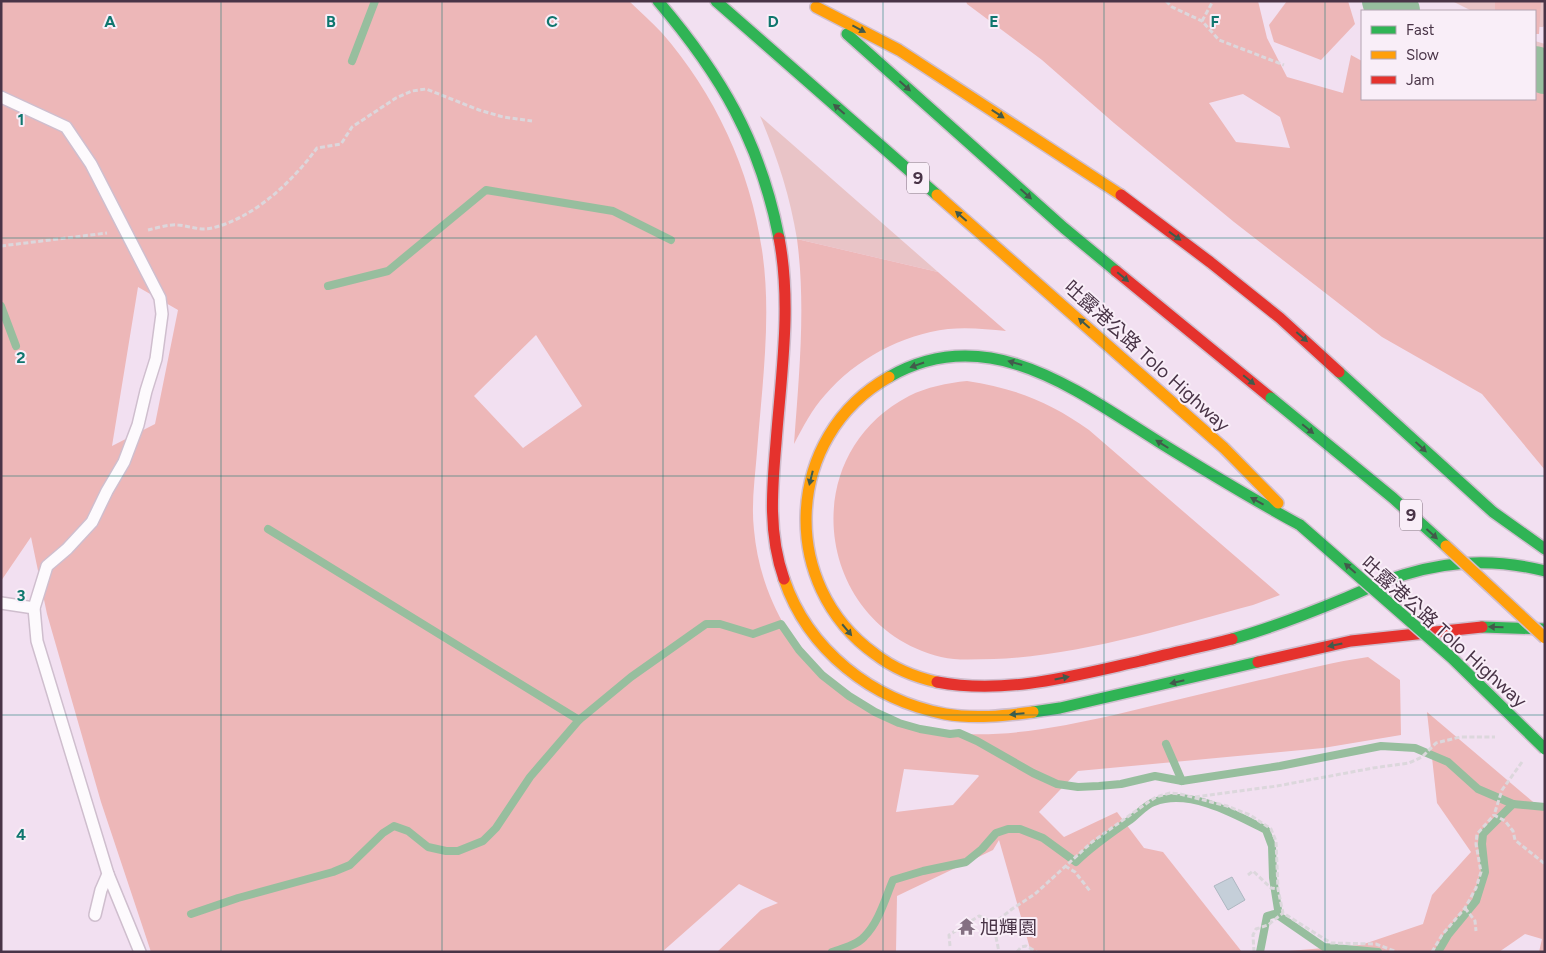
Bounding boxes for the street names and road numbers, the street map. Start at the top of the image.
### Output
road number: 9 [907,162,929,194]
street label: 吐露港公路 Tolo Highway [1060,276,1234,436]
road number: 9 [1400,500,1422,530]
street label: 吐露港公路 Tolo Highway [1357,552,1531,712]

